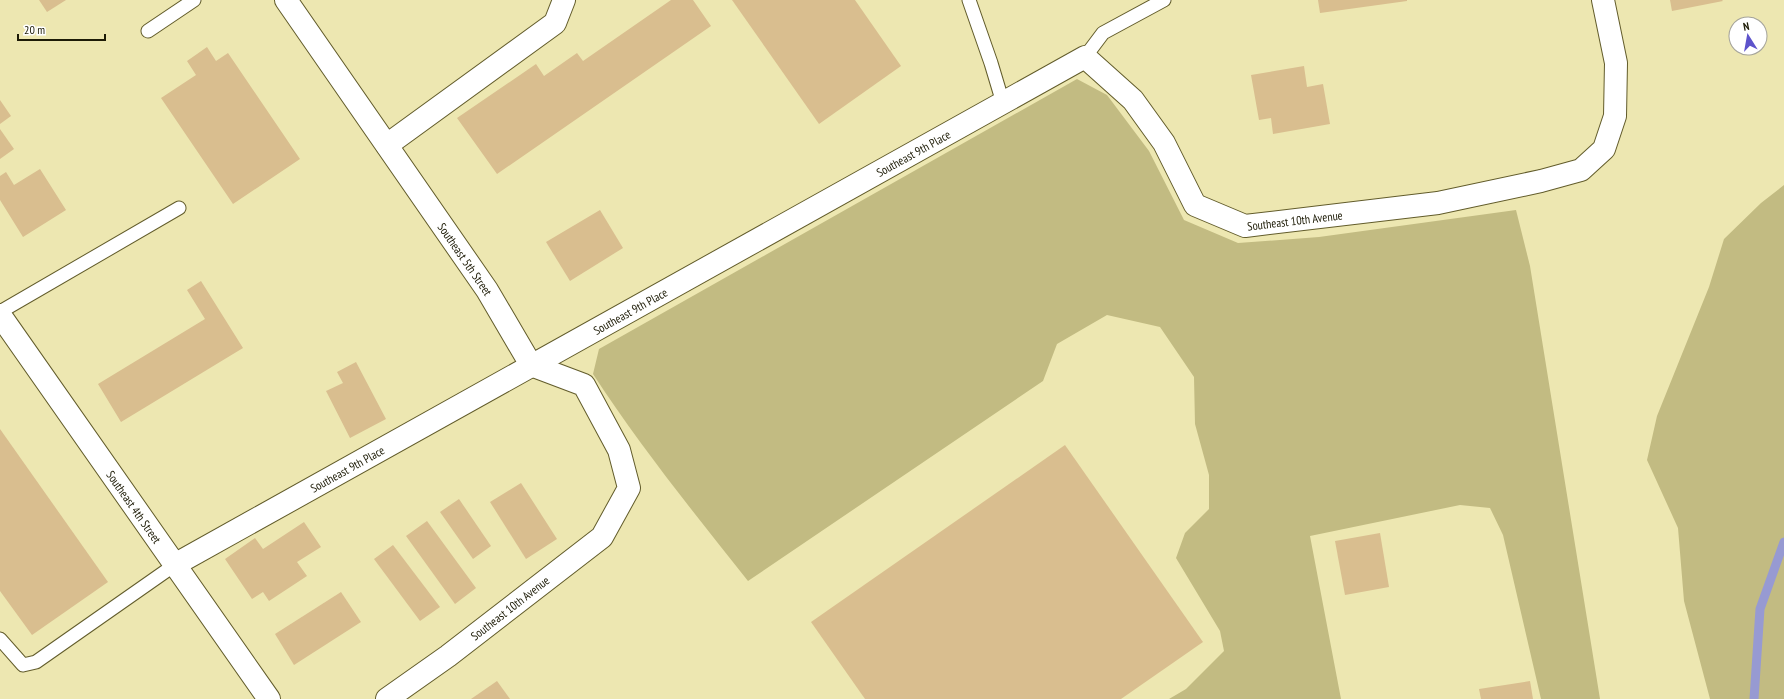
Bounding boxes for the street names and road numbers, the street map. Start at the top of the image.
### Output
street label: Southeast 9th Place [873,126,953,180]
street label: Southeast 10th Avenue [1246,207,1343,233]
street label: Southeast 5th Street [435,220,496,299]
street label: Southeast 9th Place [590,284,670,337]
street label: Southeast 9th Place [308,442,387,495]
street label: Southeast 4th Street [104,467,165,546]
street label: Southeast 10th Avenue [468,573,552,643]

